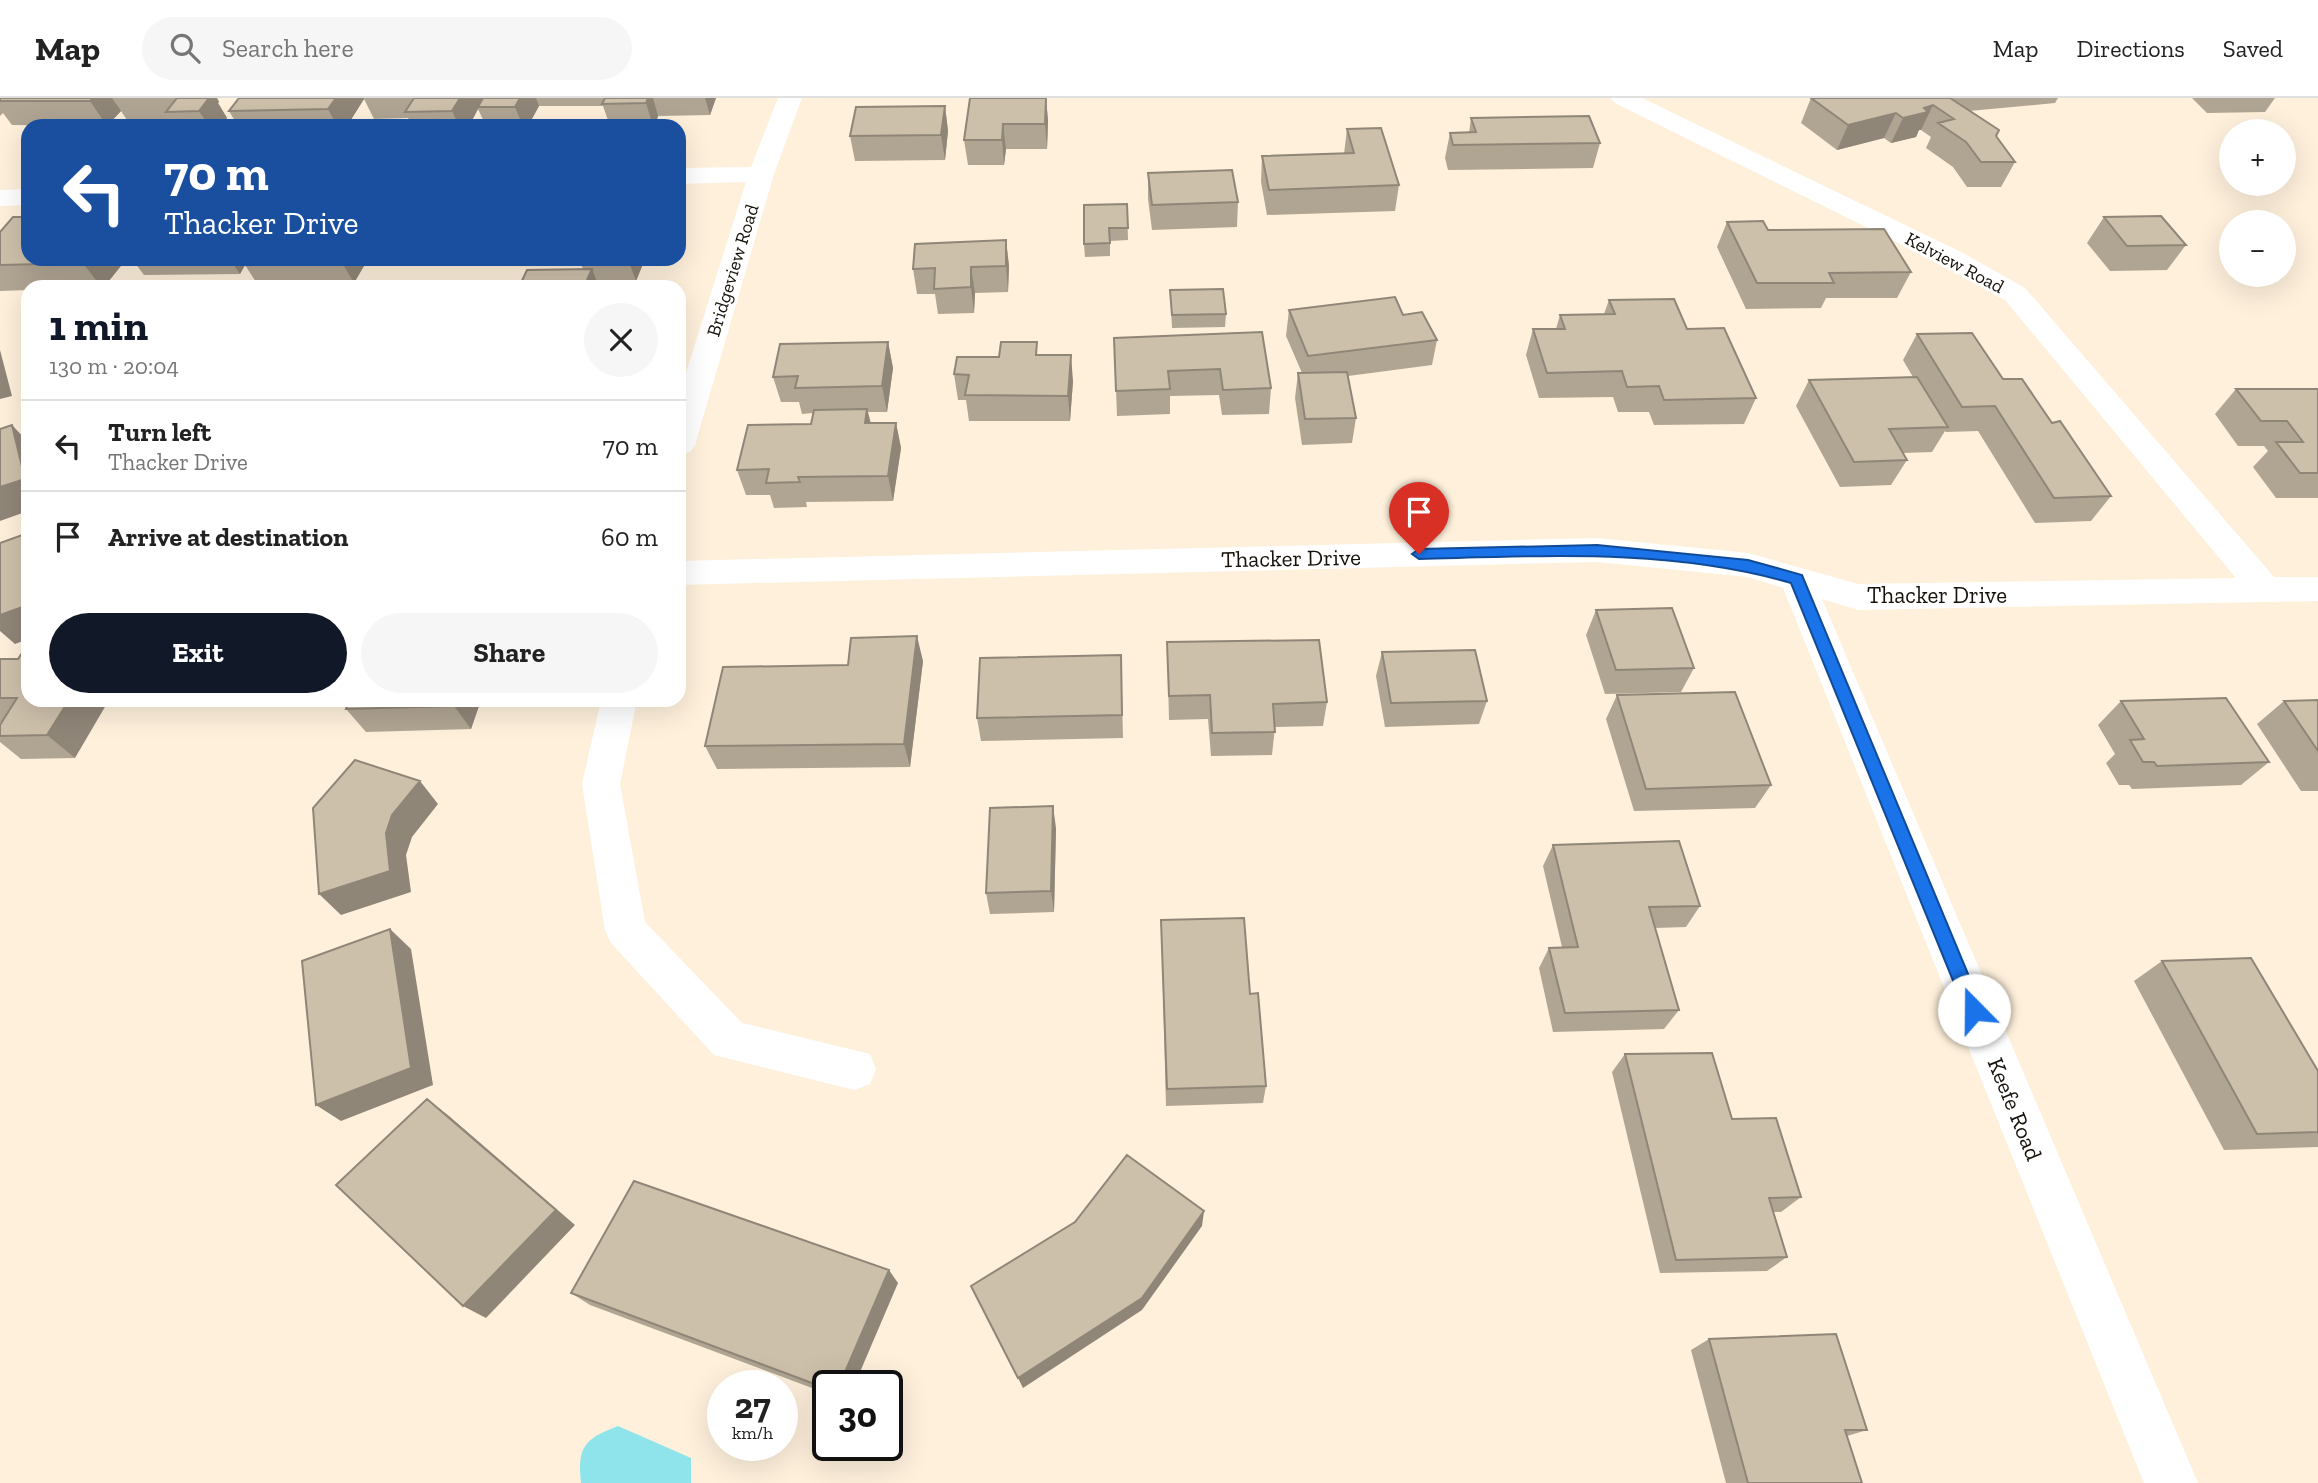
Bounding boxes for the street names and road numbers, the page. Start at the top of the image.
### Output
street label: Bridgeview Road [701,201,764,339]
street label: Kelview Road [1901,227,2009,298]
street label: Thacker Drive [1221,543,1361,573]
street label: Thacker Drive [1867,581,2007,609]
street label: Keefe Road [1982,1053,2048,1165]

